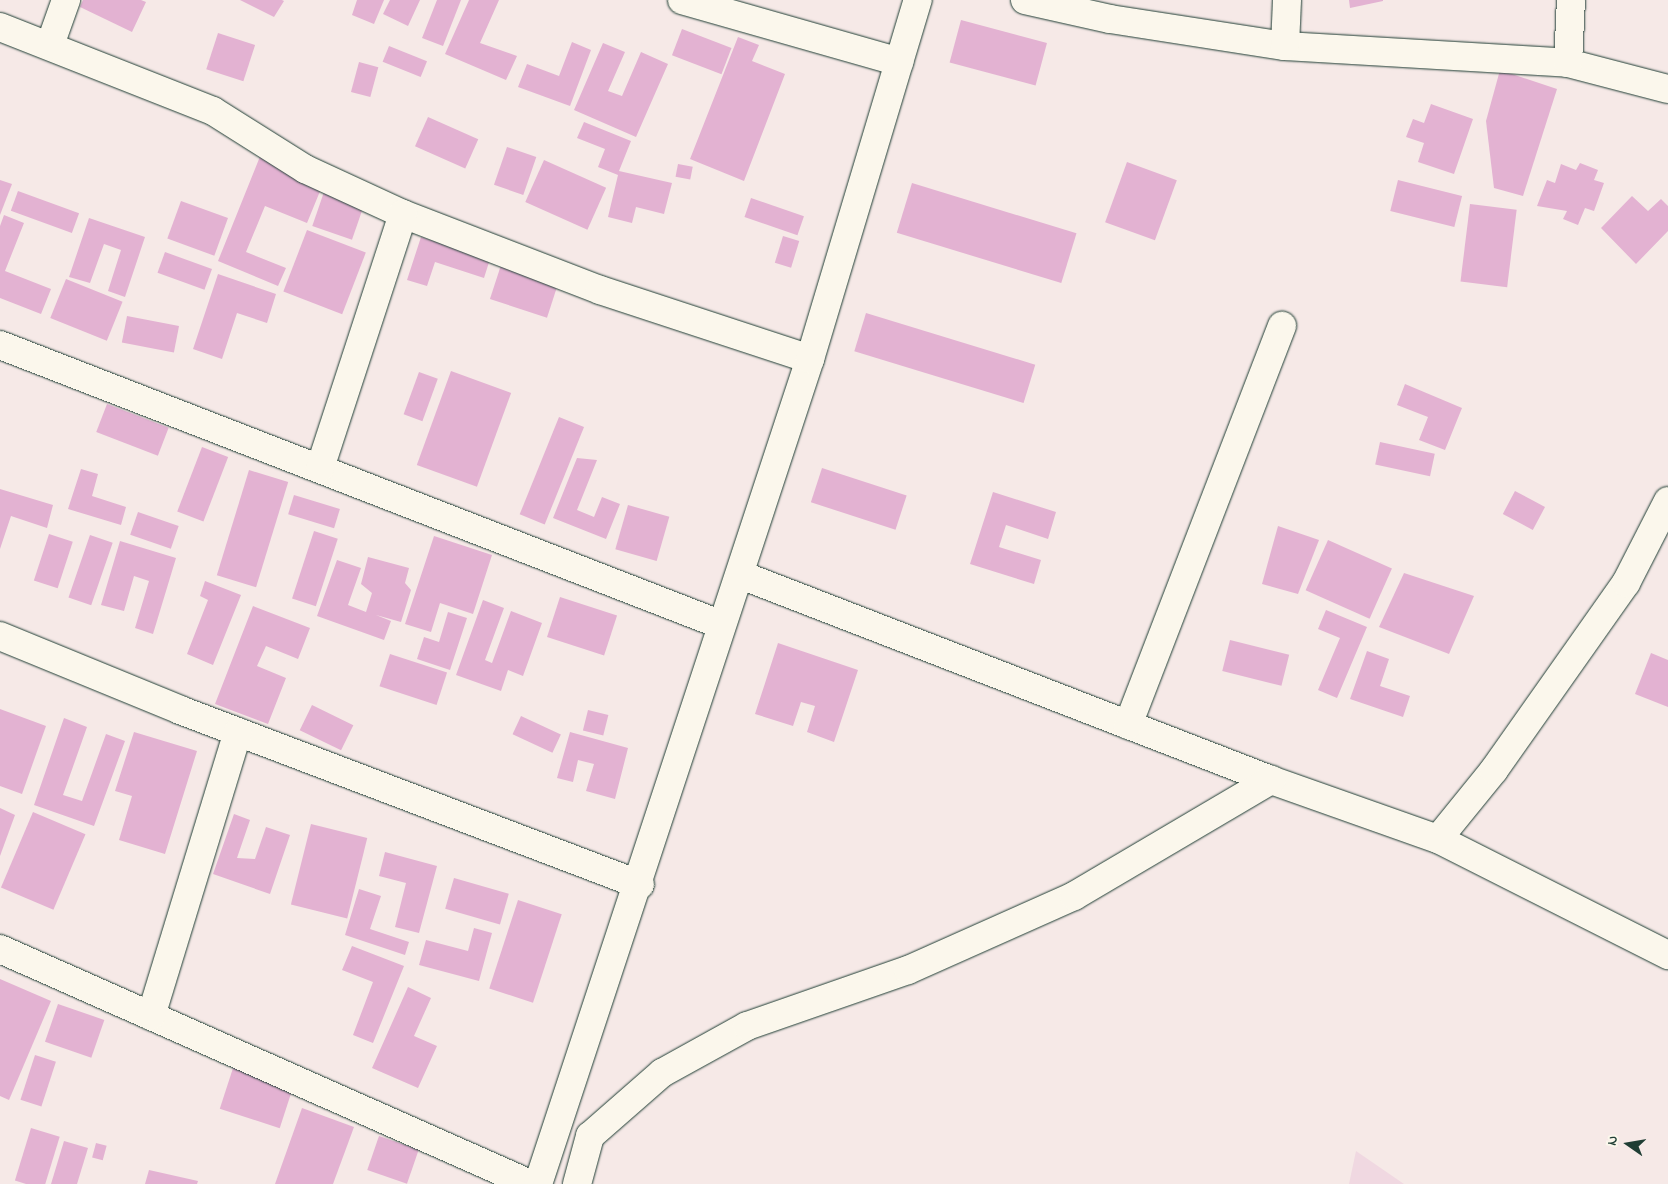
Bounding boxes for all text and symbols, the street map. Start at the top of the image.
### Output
north arrow [1603,1119,1653,1169]
text: N [1602,1134,1624,1147]

